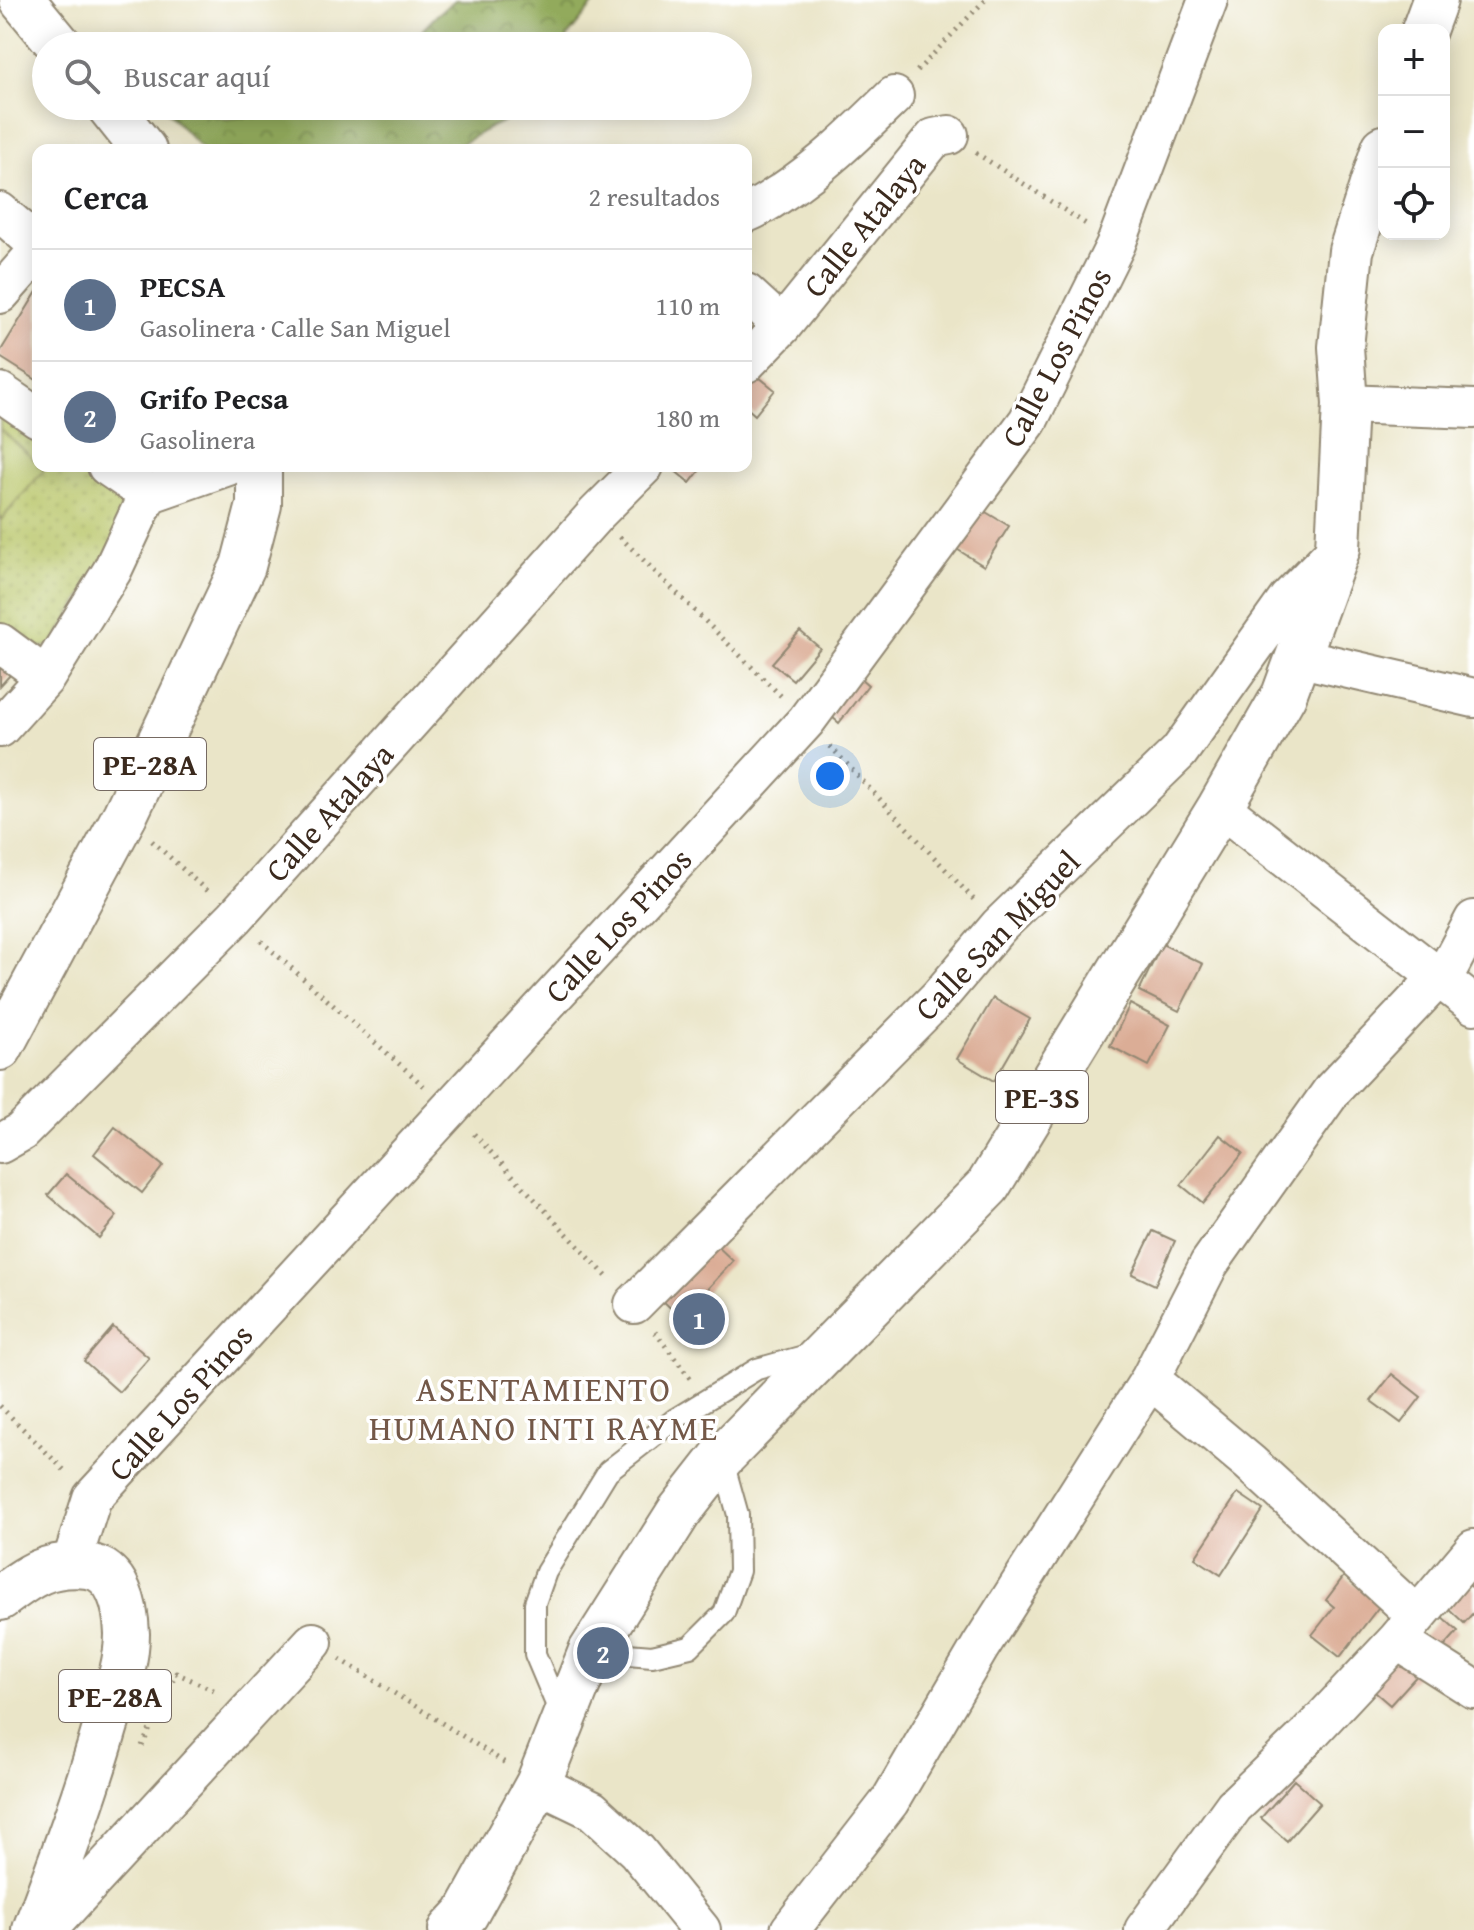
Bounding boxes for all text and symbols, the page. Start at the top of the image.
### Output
map controls [1378,24,1450,240]
button: + [1378,24,1450,96]
search box [32,32,752,120]
icon: search [60,54,104,98]
text: Buscar aquí [124,54,270,98]
button: − [1378,96,1450,168]
street label: Calle Atalaya [791,143,937,307]
button: locate [1378,168,1450,240]
text: Cerca [64,172,148,221]
text: 2 resultados [589,177,720,216]
street label: Calle Los Pinos [989,259,1123,455]
text: PECSA [140,264,225,308]
text: 1 [83,286,97,325]
text: 110 m [655,286,720,325]
text: Gasolinera · Calle San Miguel [140,308,451,347]
text: Grifo Pecsa [140,376,289,420]
text: 2 [83,398,97,437]
text: 180 m [655,398,720,437]
text: Gasolinera [140,420,255,459]
street label: Calle Atalaya [254,732,404,892]
road number: PE-28A [94,738,206,790]
your location [810,756,850,796]
street label: Calle Los Pinos [533,837,703,1013]
street label: Calle San Miguel [903,839,1091,1031]
road number: PE-3S [996,1071,1088,1123]
pin: 1 [673,1289,725,1349]
street label: Calle Los Pinos [96,1313,264,1491]
district label: ASENTAMIENTO HUMANO INTI RAYME [369,1364,719,1452]
pin: 2 [577,1623,629,1683]
road number: PE-28A [59,1670,171,1722]

